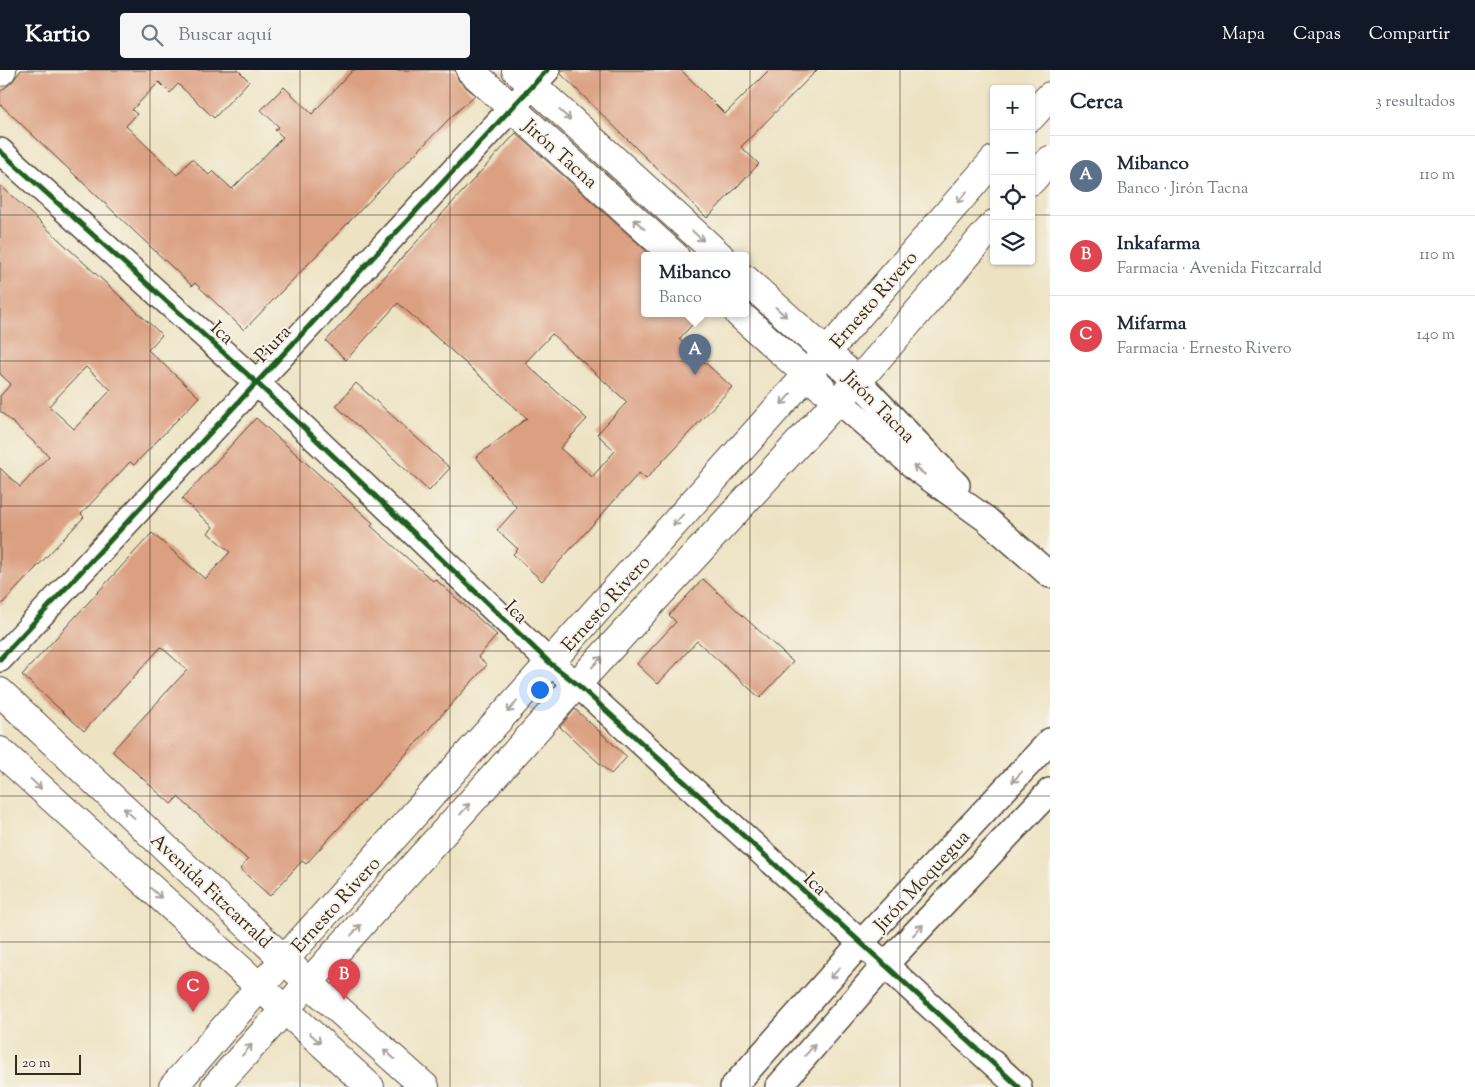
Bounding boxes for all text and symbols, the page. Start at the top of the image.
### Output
search box [120,13,470,58]
text: Kartio [25,18,90,52]
icon: search [138,21,166,49]
text: Buscar aquí [178,22,272,49]
text: Mapa [1222,22,1265,48]
text: Capas [1293,22,1341,48]
text: Compartir [1369,22,1450,48]
map controls [990,85,1035,265]
button: + [990,85,1035,130]
text: Cerca [1070,88,1123,118]
text: 3 resultados [1375,91,1455,114]
one-way arrow [558,109,571,121]
street label: Jirón Tacna [515,113,603,196]
button: − [990,130,1035,175]
text: Mibanco [1117,151,1189,178]
text: A [1080,164,1093,187]
text: 110 m [1419,164,1455,187]
button: locate [990,175,1035,220]
text: Banco · Jirón Tacna [1117,178,1248,201]
one-way arrow [956,190,967,203]
one-way arrow [633,218,646,229]
button: layers [990,220,1035,265]
one-way arrow [691,230,704,242]
text: Inkafarma [1117,231,1200,258]
text: B [1081,244,1091,267]
text: 110 m [1419,244,1455,267]
street label: Ernesto Rivero [825,246,925,355]
popup [641,252,749,317]
text: Farmacia · Avenida Fitzcarrald [1117,258,1322,281]
text: Mibanco [659,260,731,287]
text: Banco [659,287,702,310]
one-way arrow [775,306,787,318]
text: Mifarma [1117,311,1187,338]
street label: Ica [204,316,239,352]
street label: Piura [249,320,298,369]
text: C [1080,324,1092,347]
text: 140 m [1417,324,1455,347]
pin: A [679,334,711,375]
text: Farmacia · Ernesto Rivero [1117,338,1292,361]
street label: Jirón Tacna [835,365,921,450]
one-way arrow [781,392,792,405]
one-way arrow [912,464,925,475]
one-way arrow [673,514,684,527]
street label: Ernesto Rivero [556,550,658,659]
street label: Ica [497,595,533,631]
one-way arrow [591,656,603,669]
your location [527,677,553,703]
one-way arrow [506,700,518,713]
one-way arrow [1011,770,1023,783]
one-way arrow [29,778,42,790]
one-way arrow [459,803,471,816]
one-way arrow [123,807,136,819]
street label: Jirón Moquegua [868,825,977,939]
street label: Avenida Fitzcarrald [143,828,277,956]
street label: Ernesto Rivero [286,851,388,960]
street label: Ica [796,867,832,903]
one-way arrow [149,888,162,899]
one-way arrow [912,923,924,936]
one-way arrow [350,924,362,937]
pin: B [328,959,360,1000]
one-way arrow [829,966,841,979]
pin: C [177,971,209,1012]
one-way arrow [308,1032,321,1044]
one-way arrow [241,1044,253,1057]
one-way arrow [804,1044,815,1057]
one-way arrow [383,1049,396,1060]
scale bar [15,1052,81,1075]
text: 20 m [22,1054,51,1074]

